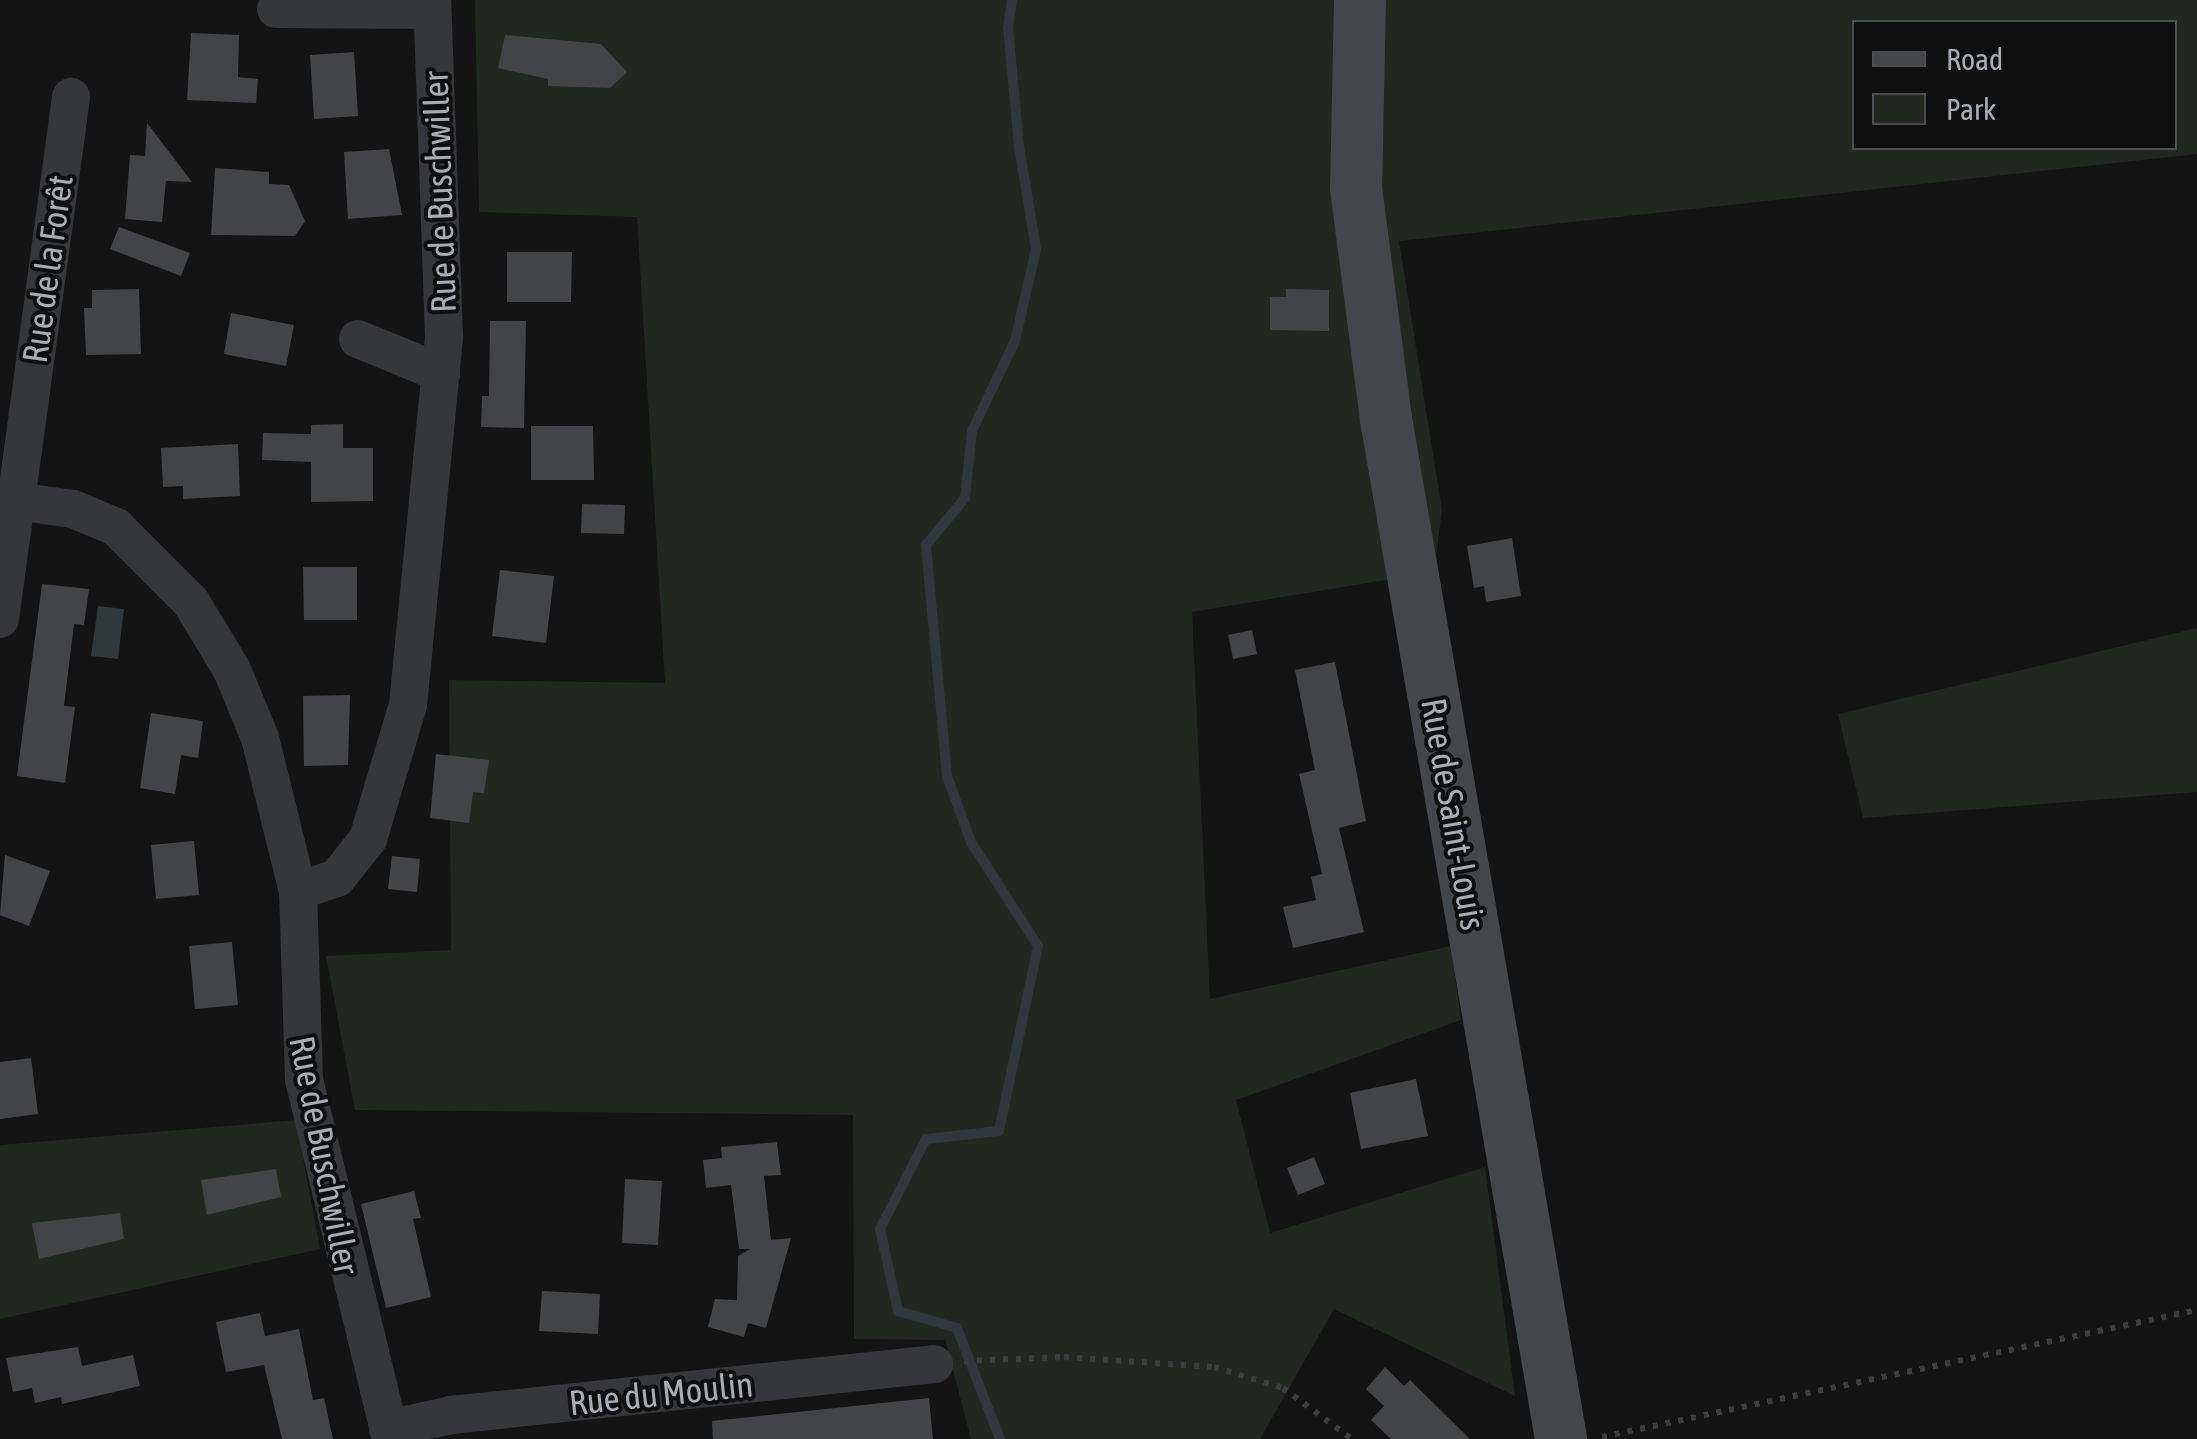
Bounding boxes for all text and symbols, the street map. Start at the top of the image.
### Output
legend [1852,20,2177,150]
text: Road [1946,42,2003,76]
street label: Rue de Buschwiller [414,71,464,313]
text: Park [1946,92,1996,126]
street label: Rue de la Forêt [13,173,81,365]
street label: Rue de Saint-Louis [1413,695,1495,933]
street label: Rue de Buschwiller [281,1032,369,1278]
street label: Rue du Moulin [567,1362,755,1424]

